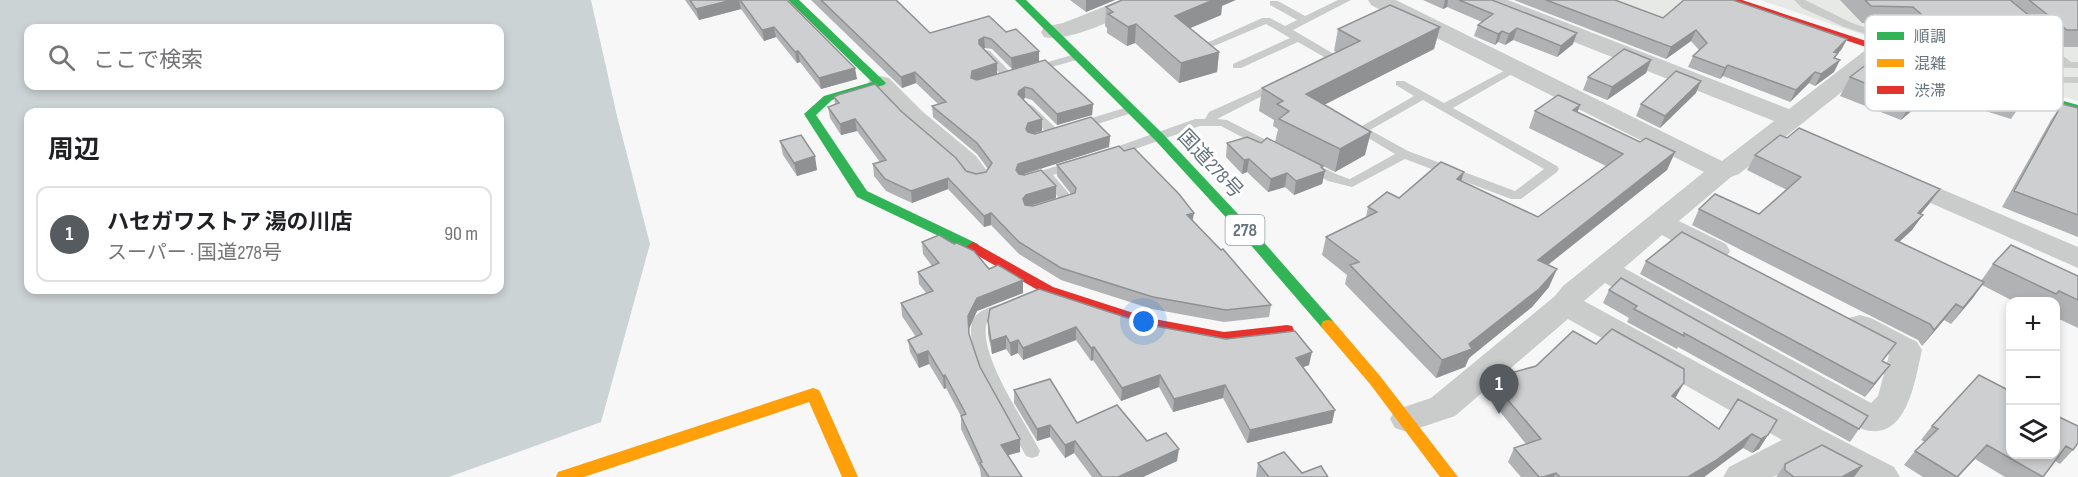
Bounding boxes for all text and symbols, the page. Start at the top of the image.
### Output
legend [1865,15,2063,111]
search box [24,24,504,90]
text: 順調 [1914,28,1946,47]
icon: search [45,41,78,74]
text: ここで検索 [93,47,203,74]
text: 混雑 [1914,55,1946,74]
text: 渋滞 [1914,82,1946,101]
street label: 国道278号 [1172,125,1248,203]
text: 周辺 [48,135,100,166]
text: ハセガワストア 湯の川店 [107,209,352,236]
road number: 278 [1226,215,1264,245]
text: 1 [66,222,73,246]
text: 90 m [444,222,478,246]
text: スーパー · 国道278号 [107,241,282,265]
map controls [2006,297,2060,459]
button: + [2006,297,2060,351]
your location [1129,307,1158,336]
button: − [2006,351,2060,405]
pin: 1 [1480,364,1518,414]
button: layers [2006,405,2060,459]

